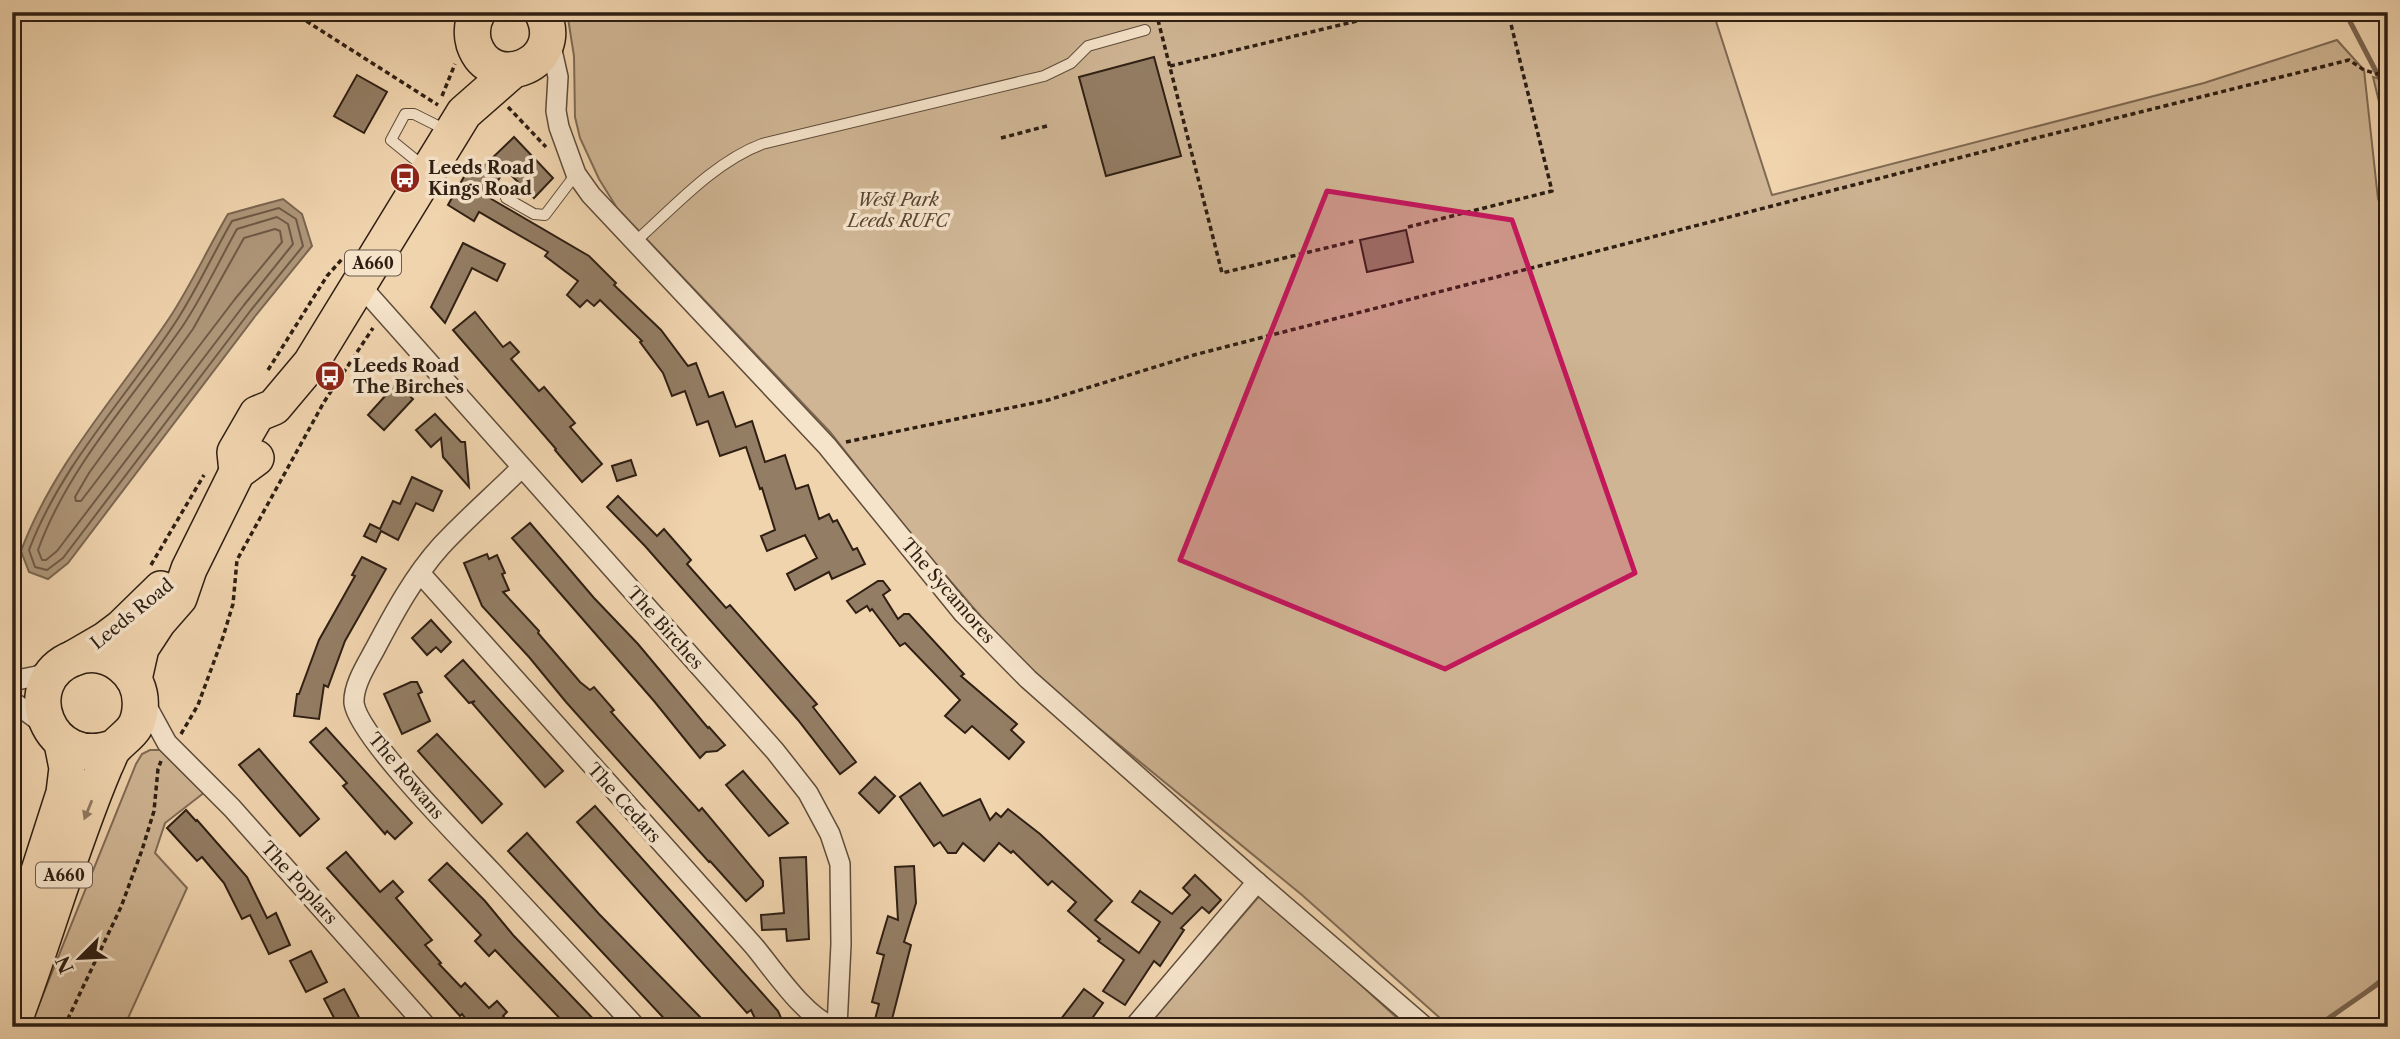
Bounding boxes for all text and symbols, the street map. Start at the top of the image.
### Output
place label: Leeds Road Kings Road [428,157,534,200]
bus stop icon: Leeds Road Kings Road [388,161,422,195]
park label: West Park Leeds RUFC [846,189,951,232]
road number: A660 [345,250,401,276]
place label: Leeds Road The Birches [353,355,464,398]
bus stop icon: Leeds Road The Birches [313,359,347,393]
street label: The Sycamores [896,534,1000,648]
street label: Leeds Road [86,574,178,654]
street label: The Birches [622,582,708,674]
street label: The Rowans [363,728,449,824]
street label: The Cedars [583,759,665,847]
one-way arrow [82,799,93,820]
street label: The Poplars [256,837,342,929]
road number: A660 [36,862,92,888]
north arrow [46,923,116,993]
text: N [51,952,79,977]

